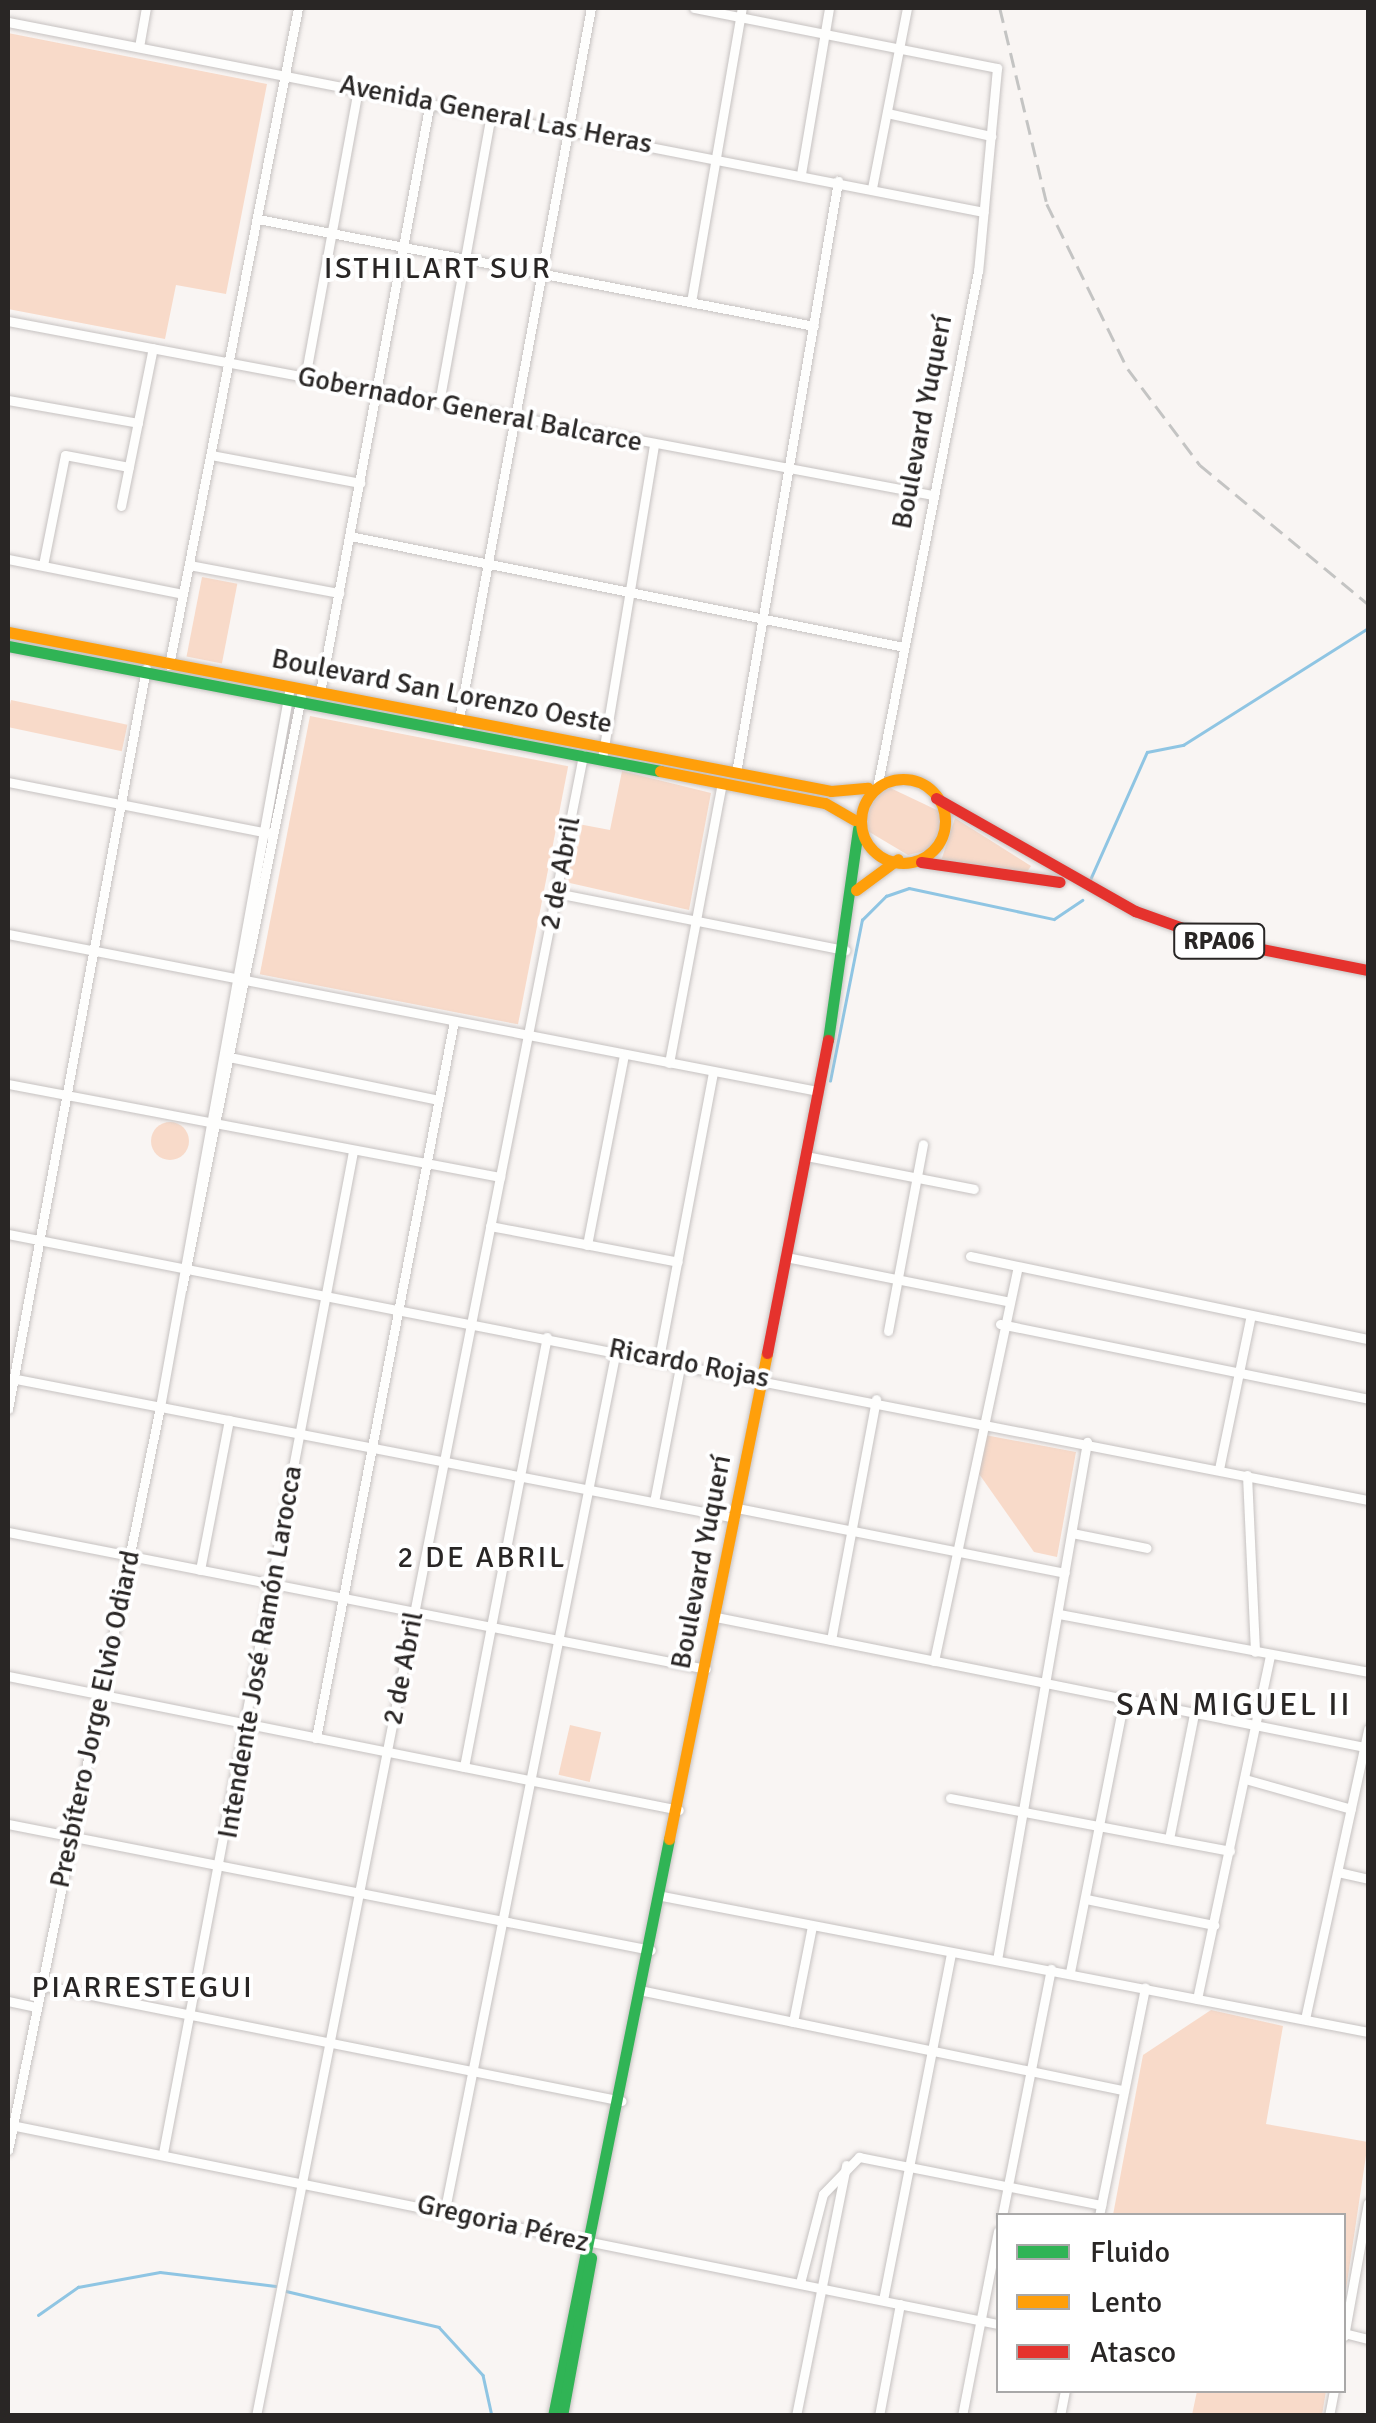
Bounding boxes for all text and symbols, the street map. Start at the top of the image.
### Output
street label: Avenida General Las Heras [337,67,655,161]
district label: ISTHILART SUR [324,251,552,287]
street label: Boulevard Yuquerí [885,312,959,532]
street label: Gobernador General Balcarce [295,359,645,459]
street label: Boulevard San Lorenzo Oeste [269,641,615,741]
street label: 2 de Abril [533,813,587,933]
road number: RPA06 [1172,921,1266,961]
street label: Ricardo Rojas [606,1331,772,1395]
street label: Boulevard Yuquerí [664,1452,738,1672]
street label: Intendente José Ramón Larocca [211,1463,309,1841]
district label: 2 DE ABRIL [397,1540,567,1576]
street label: Presbítero Jorge Elvio Odiard [43,1547,147,1891]
street label: 2 de Abril [376,1608,430,1728]
district label: SAN MIGUEL II [1116,1686,1352,1724]
district label: PIARRESTEGUI [32,1970,254,2006]
street label: Gregoria Pérez [414,2187,592,2259]
legend [996,2213,1346,2393]
text: Fluido [1090,2234,1170,2271]
text: Lento [1090,2284,1162,2321]
text: Atasco [1090,2334,1176,2371]

